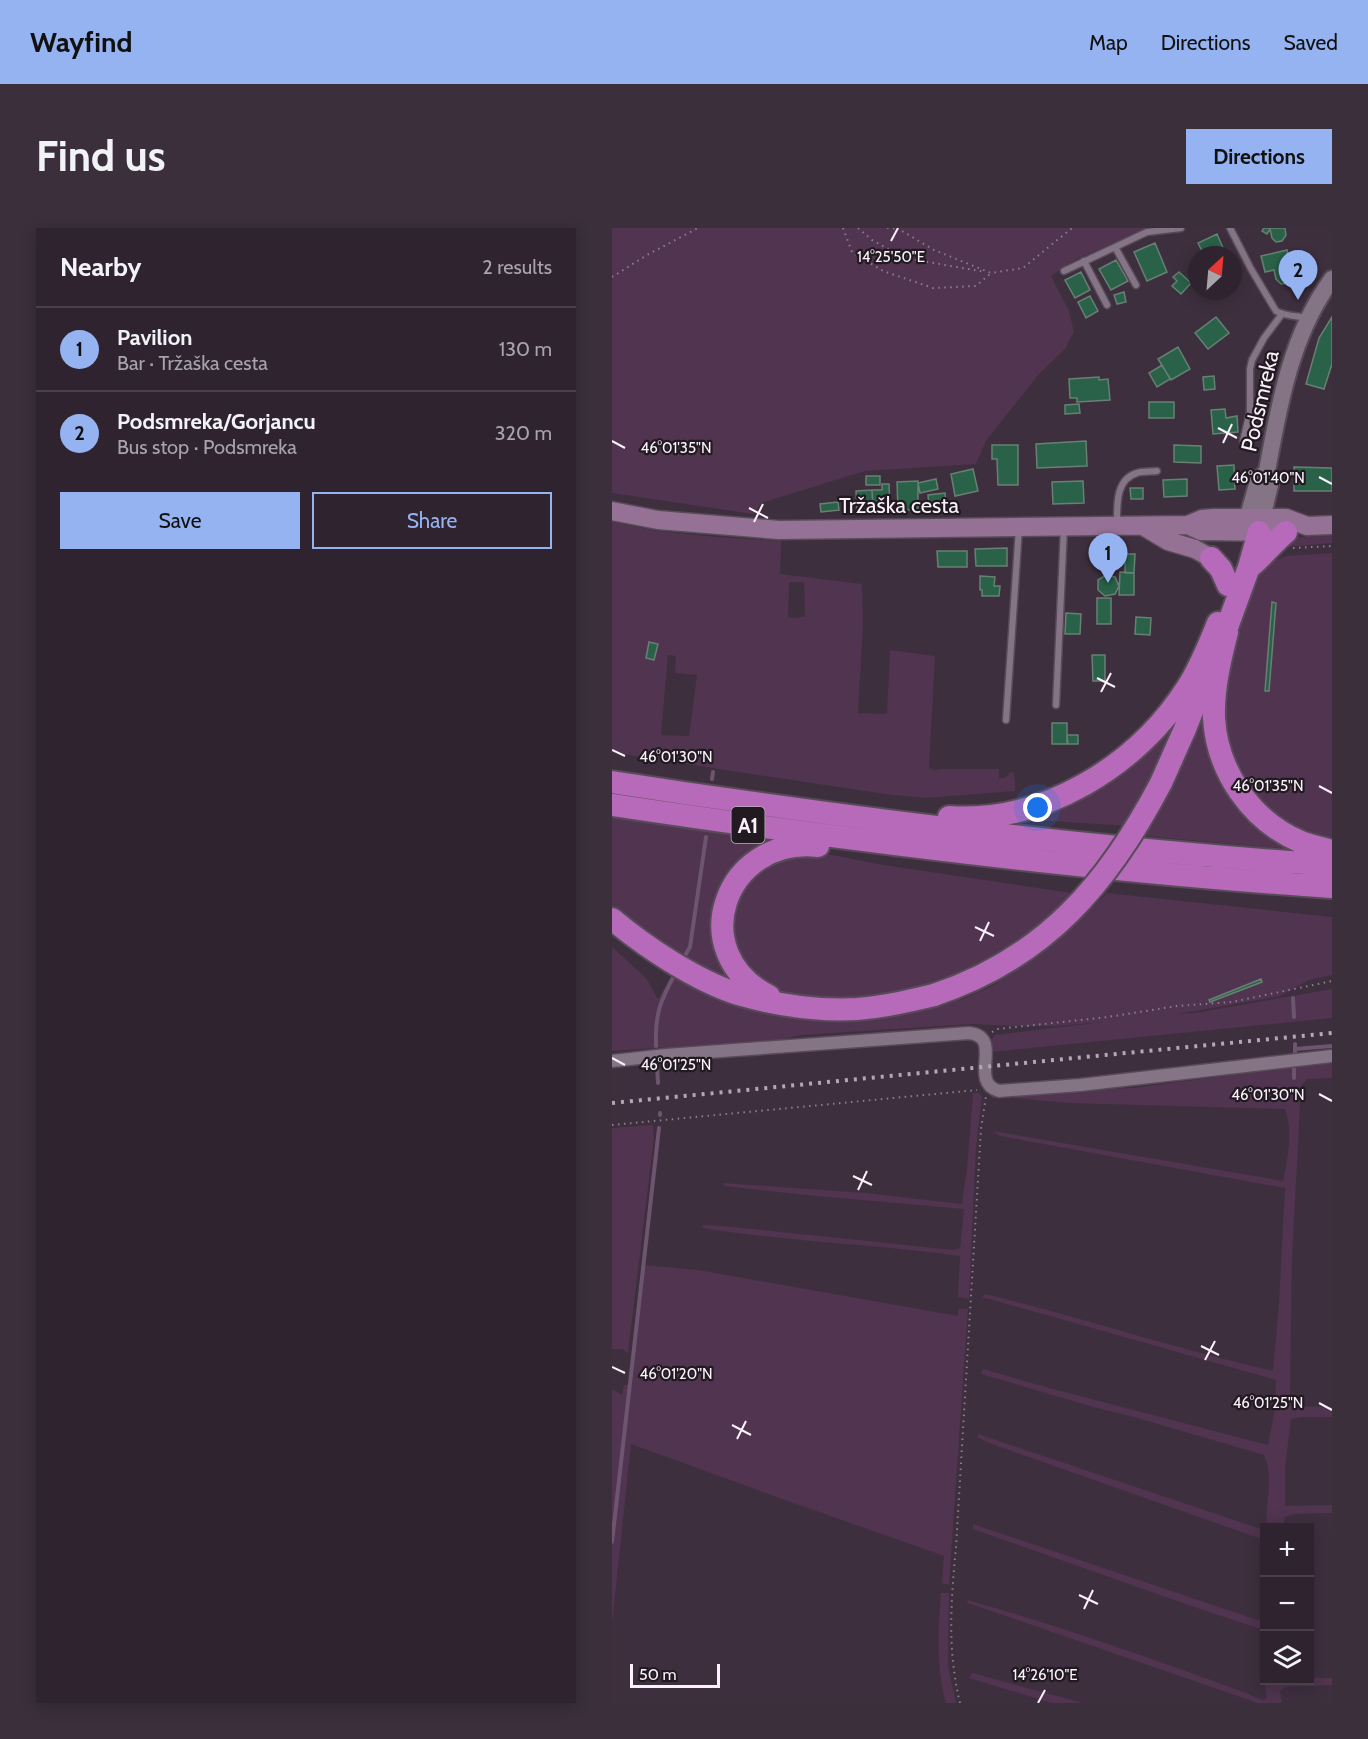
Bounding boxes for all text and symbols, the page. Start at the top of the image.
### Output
text: Wayfind [30,25,132,59]
text: Map [1089,30,1128,55]
text: Directions [1161,30,1250,55]
text: Saved [1283,30,1338,55]
button: Directions [1186,129,1332,184]
text: Find us [36,130,165,182]
north arrow [1188,246,1242,300]
text: 14°25'50"E [857,248,925,266]
pin: 2 [1278,250,1318,300]
text: Nearby [60,251,141,283]
text: 2 results [482,255,552,279]
text: Pavilion [117,324,192,351]
text: 1 [76,337,83,361]
text: 130 m [499,337,552,361]
street label: Podsmreka [1235,347,1285,454]
text: Bar · Tržaška cesta [117,351,268,375]
text: Podsmreka/Gorjancu [117,408,316,435]
text: 2 [74,421,85,445]
text: 320 m [495,421,552,445]
text: Bus stop · Podsmreka [117,435,297,459]
text: 46°01'35"N [641,439,711,457]
text: 46°01'40"N [1231,469,1305,487]
button: Save [60,492,300,549]
button: Share [312,492,552,549]
street label: Tržaška cesta [839,492,960,519]
pin: 1 [1088,534,1128,583]
text: 46°01'30"N [639,748,713,766]
text: 46°01'35"N [1233,777,1303,795]
your location [1023,793,1052,822]
road number: A1 [732,807,764,843]
text: 46°01'25"N [641,1056,711,1074]
text: 46°01'30"N [1231,1086,1305,1104]
text: 46°01'20"N [639,1365,713,1383]
text: 46°01'25"N [1233,1394,1303,1412]
map controls [1260,1523,1314,1685]
button: + [1260,1523,1314,1577]
button: − [1260,1577,1314,1631]
button: layers [1260,1631,1314,1685]
scale bar [630,1661,720,1688]
text: 50 m [639,1665,676,1684]
text: 14°26'10"E [1012,1666,1078,1684]

